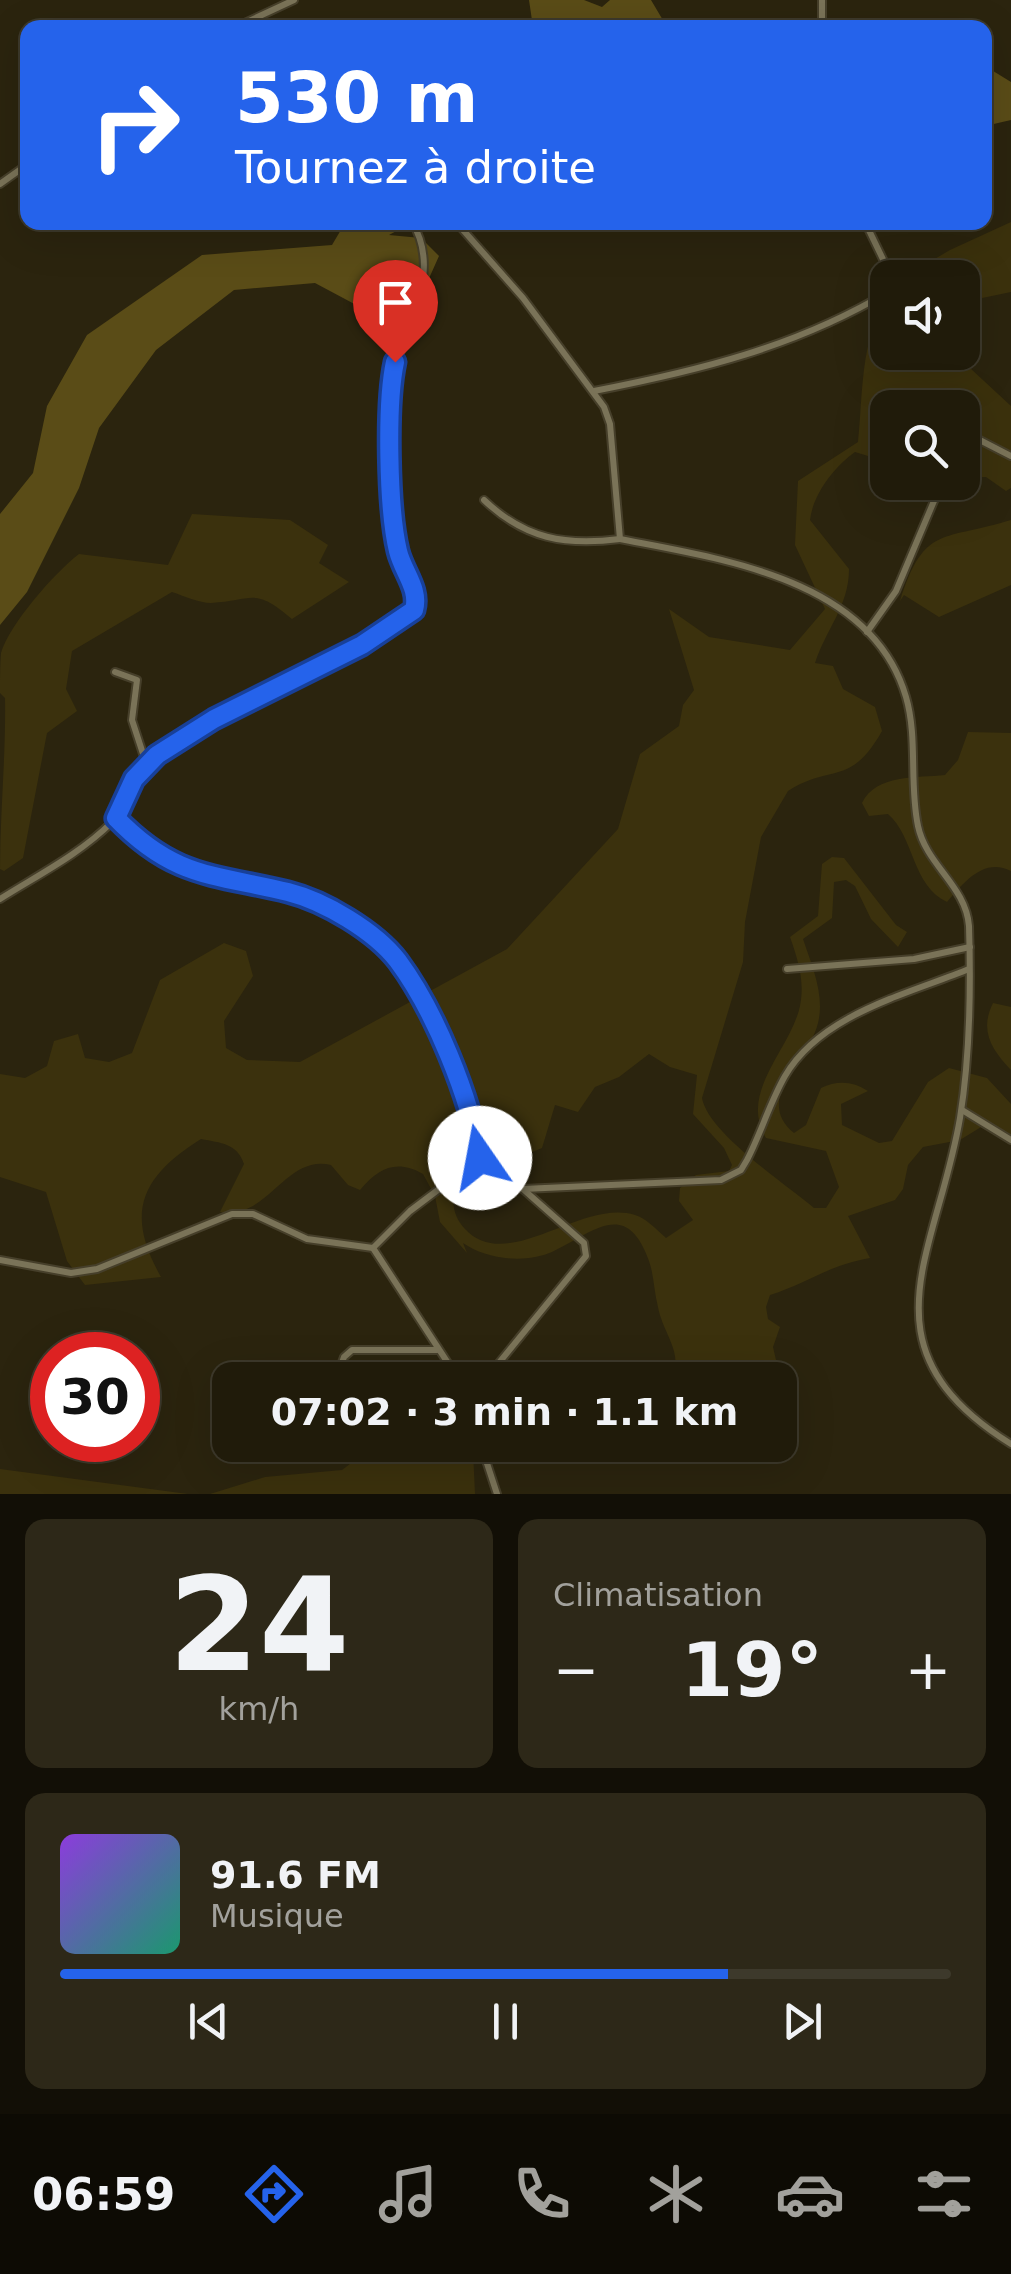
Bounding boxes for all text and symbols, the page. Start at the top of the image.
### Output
text: 530 m [235,57,478,139]
icon: right [70,60,200,190]
text: Tournez à droite [235,141,596,194]
pin [353,260,438,363]
map controls [870,260,980,500]
button: sound [870,260,980,370]
icon: arrive [368,275,423,330]
button: search [870,390,980,500]
position arrow [428,1106,532,1210]
speed limit sign: 30 [30,1332,160,1462]
text: 07:02 · 3 min · 1.1 km [271,1390,738,1434]
text: 24 [169,1549,349,1701]
text: Climatisation [553,1576,763,1614]
text: 19° [681,1626,823,1714]
text: − [553,1638,599,1702]
text: + [905,1638,951,1702]
text: km/h [219,1690,299,1728]
text: 91.6 FM [210,1853,381,1897]
text: Musique [210,1897,344,1935]
icon: previous [181,1994,236,2049]
icon: pause [478,1994,533,2049]
icon: next [775,1994,830,2049]
icon: directions [239,2159,309,2229]
icon: music [373,2159,443,2229]
icon: phone [507,2159,577,2229]
icon: climate [641,2159,711,2229]
icon: car [775,2159,845,2229]
icon: filters [909,2159,979,2229]
text: 06:59 [32,2168,175,2221]

